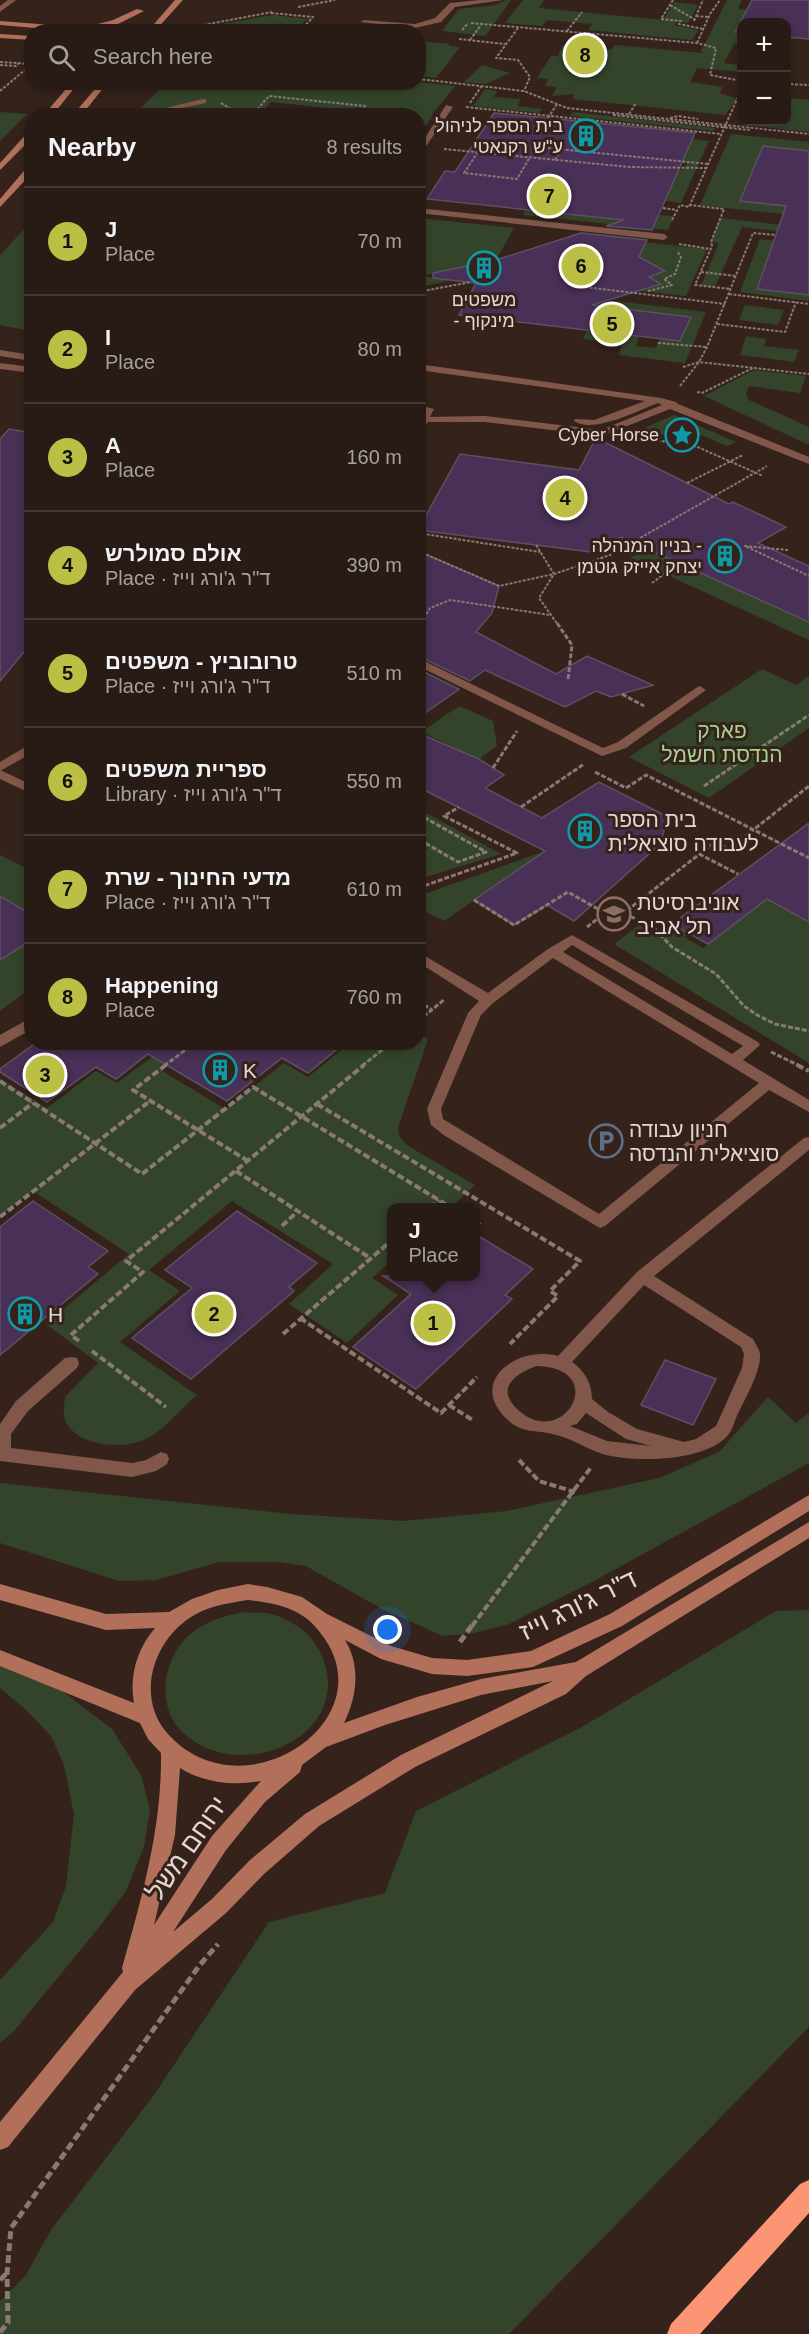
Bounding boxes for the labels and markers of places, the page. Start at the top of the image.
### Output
pin: 8 [566,32,604,78]
place label: בית הספר לניהול ע"ש רקנאטי [435,116,563,157]
building icon: בית הספר לניהול ע"ש רקנאטי [568,118,604,154]
pin: 7 [530,174,568,218]
pin: 6 [562,244,600,288]
building icon: משפטים - מינקוף [466,250,502,286]
place label: משפטים - מינקוף [452,290,516,331]
pin: 5 [592,302,632,346]
place icon: Cyber Horse [664,417,700,453]
place label: Cyber Horse [558,425,659,445]
pin: 4 [546,476,584,520]
place label: בניין המנהלה - יצחק אייזק גוטמן [577,536,702,577]
building icon: בניין המנהלה - יצחק אייזק גוטמן [707,538,743,574]
place label: בית הספר לעבודה סוציאלית [608,808,759,855]
building icon: בית הספר לעבודה סוציאלית [567,813,603,849]
place label: אוניברסיטת תל אביב [637,891,739,938]
school or university icon: אוניברסיטת תל אביב [596,896,632,932]
pin: 3 [26,1052,64,1098]
building icon: K [202,1052,238,1088]
place label: K [243,1059,257,1082]
place label: חניון עבודה סוציאלית והנדסה [629,1118,779,1165]
parking icon: חניון עבודה סוציאלית והנדסה [588,1123,624,1159]
pin: 2 [194,1292,234,1336]
building icon: H [7,1296,43,1332]
pin: 1 [414,1300,452,1346]
place label: H [48,1303,63,1326]

